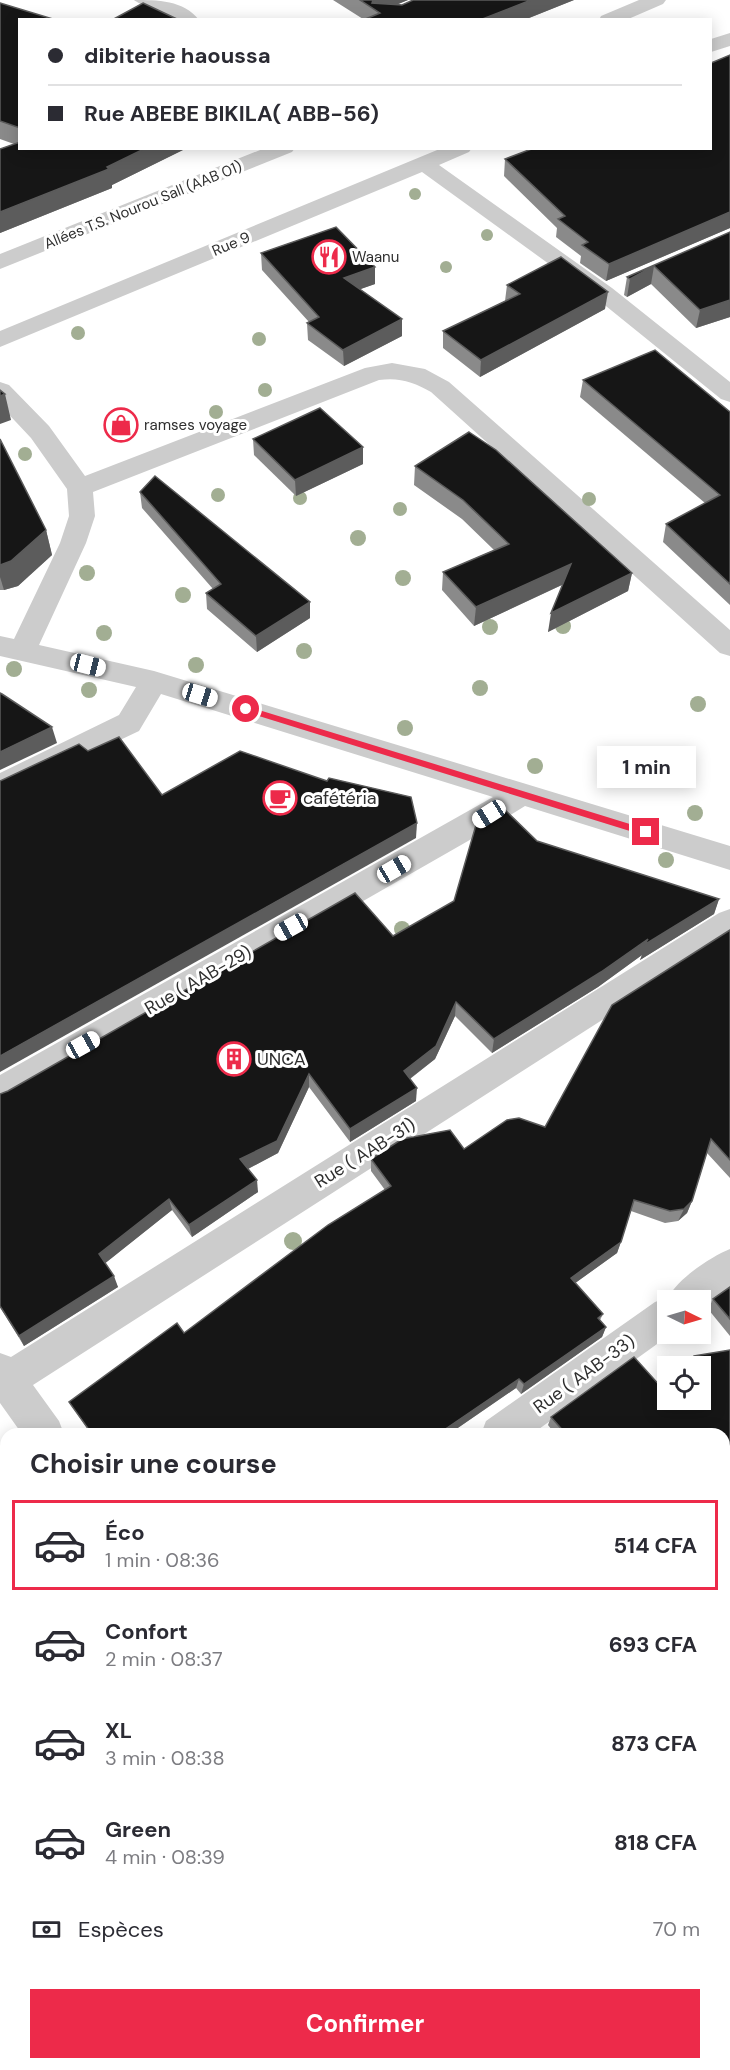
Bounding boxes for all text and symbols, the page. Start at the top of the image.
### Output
text: dibiterie haoussa [84,41,271,70]
text: Rue ABEBE BIKILA( ABB-56) [84,99,379,128]
street label: Allées T.S. Nourou Sall (AAB 01) [41,156,245,254]
street label: Rue 9 [209,227,253,261]
restaurant icon: Waanu [311,239,347,275]
place label: Waanu [352,247,399,267]
shop icon: ramses voyage [103,407,139,443]
place label: ramses voyage [144,415,247,435]
car [68,652,108,678]
car [180,681,220,709]
route start [232,695,259,722]
callout: 1 min [596,745,696,787]
text: 1 min [622,754,671,780]
cafe icon: cafétéria [262,780,298,816]
place label: cafétéria [303,786,377,810]
car [469,797,509,831]
route end [632,818,659,845]
car [374,852,414,886]
car [271,910,311,944]
street label: Rue ( AAB-29) [140,940,256,1020]
car [63,1028,103,1062]
building icon: UNCA [216,1041,252,1077]
place label: UNCA [257,1047,306,1071]
street label: Rue ( AAB-31) [310,1112,420,1194]
north arrow [657,1290,711,1344]
map controls [657,1290,711,1410]
street label: Rue ( AAB-33) [528,1329,640,1419]
button: locate [657,1356,711,1410]
text: Choisir une course [30,1446,277,1481]
icon: car [33,1518,87,1572]
text: Éco [105,1518,145,1547]
text: 514 CFA [613,1531,697,1560]
text: 1 min · 08:36 [105,1547,220,1573]
icon: car [33,1617,87,1671]
text: Confort [105,1617,188,1646]
text: 693 CFA [609,1630,697,1659]
text: 2 min · 08:37 [105,1646,223,1672]
icon: car [33,1716,87,1770]
text: XL [105,1716,132,1745]
text: 873 CFA [611,1729,697,1758]
text: 3 min · 08:38 [105,1745,225,1771]
icon: car [33,1815,87,1869]
text: Green [105,1815,171,1844]
text: 818 CFA [614,1828,697,1857]
text: 4 min · 08:39 [105,1844,225,1870]
icon: cash [30,1913,63,1946]
text: Espèces [78,1915,164,1944]
text: 70 m [653,1916,700,1942]
button: Confirmer [30,1989,700,2058]

